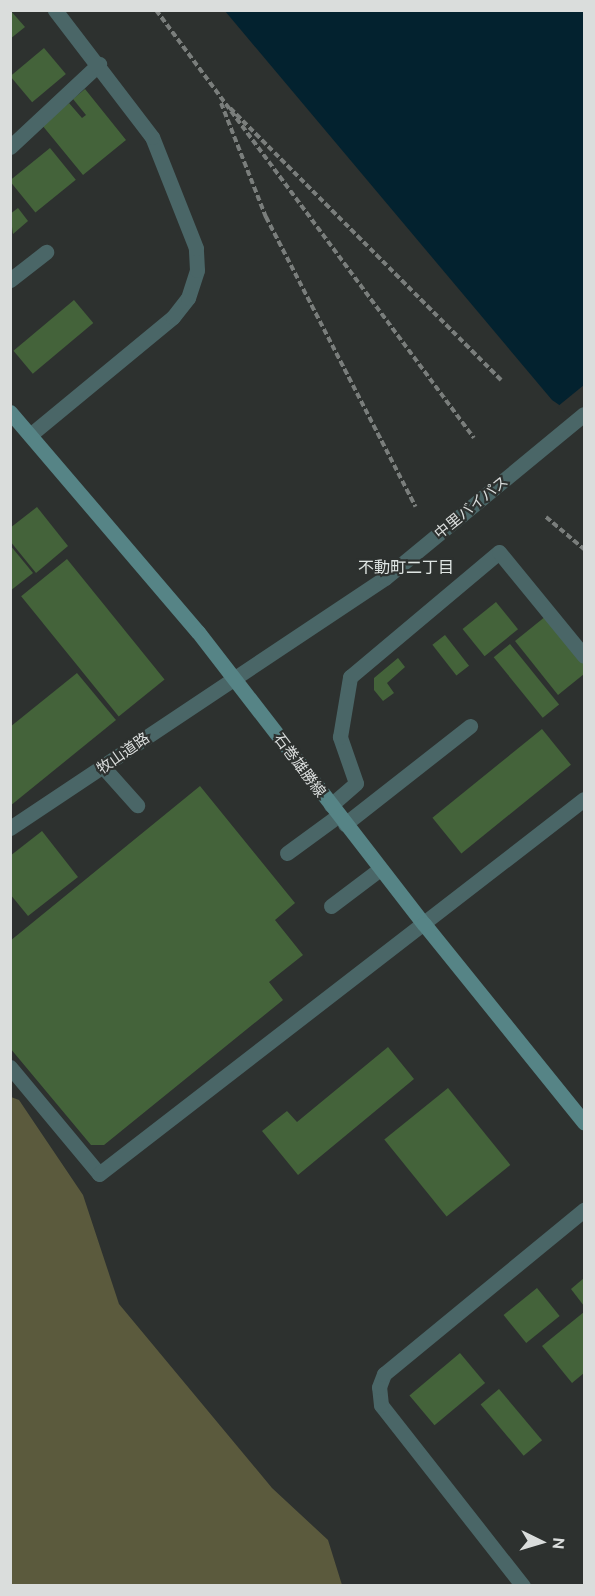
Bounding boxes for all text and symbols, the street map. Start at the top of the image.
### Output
street label: 中里バイパス [430,472,512,542]
district label: 不動町二丁目 [358,557,454,577]
street label: 牧山道路 [93,728,153,778]
street label: 石巻雄勝線 [270,730,330,800]
north arrow [511,1512,571,1572]
text: N [549,1537,568,1550]

